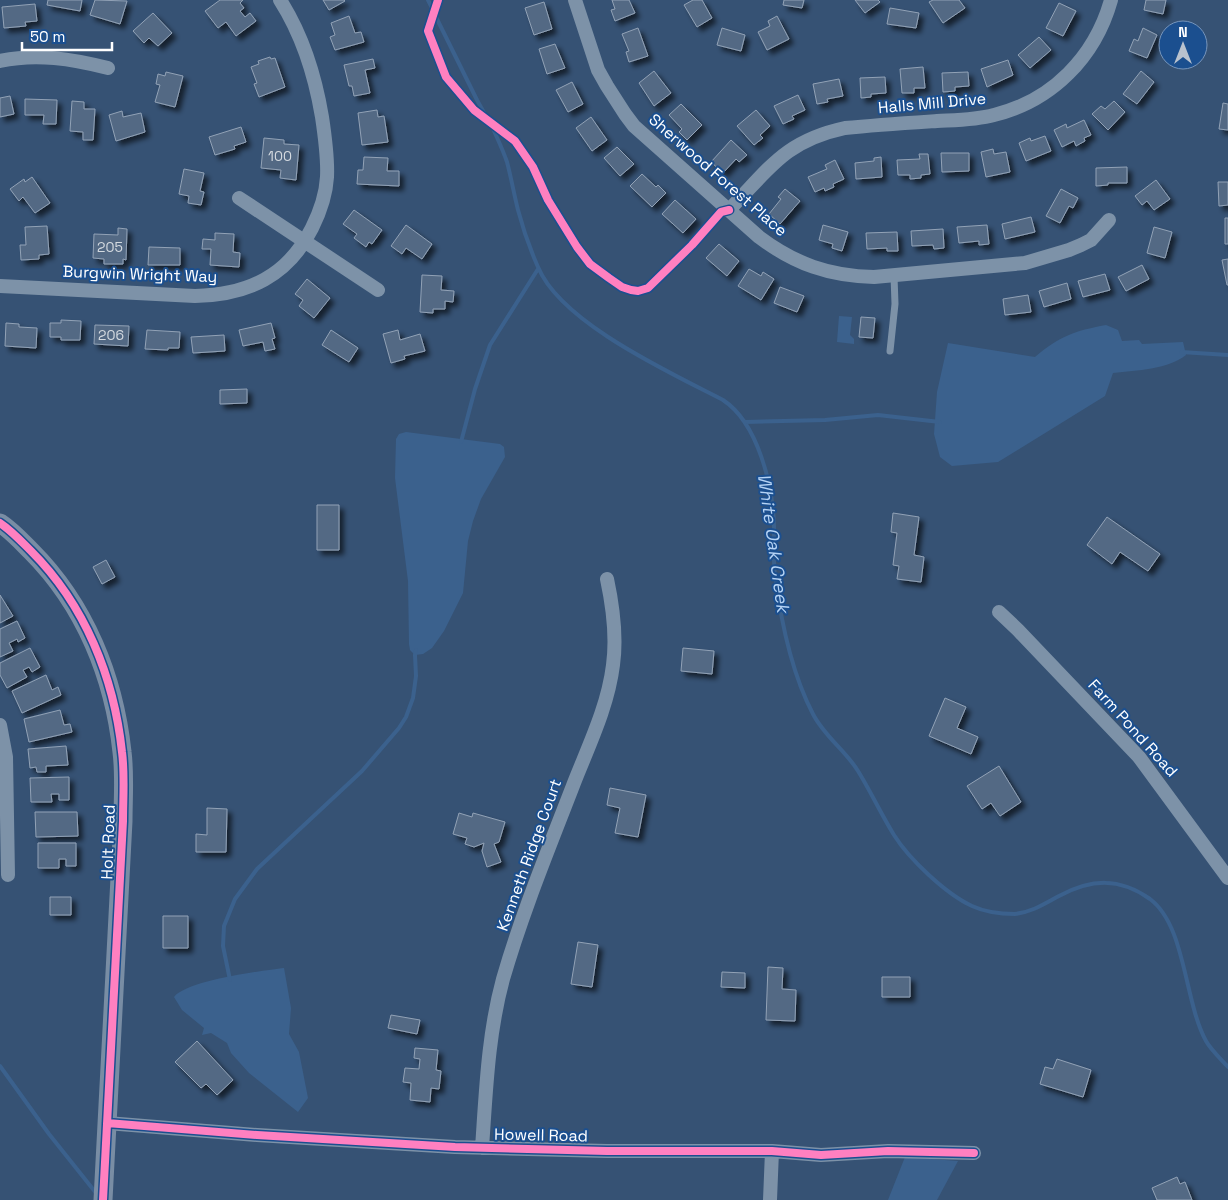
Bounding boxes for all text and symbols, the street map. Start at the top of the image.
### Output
scale bar [22,20,112,52]
north arrow [1158,20,1208,70]
text: N [1178,23,1188,41]
text: 50 m [30,27,65,46]
street label: Halls Mill Drive [877,88,987,118]
street label: Sherwood Forest Place [644,109,792,241]
house number: 100 [268,147,292,165]
house number: 205 [97,238,123,256]
street label: Burgwin Wright Way [62,261,218,287]
house number: 206 [98,326,124,344]
water label: White Oak Creek [753,472,795,616]
street label: Farm Pond Road [1084,675,1182,781]
street label: Kenneth Ridge Court [492,776,566,934]
street label: Holt Road [96,804,120,880]
street label: Howell Road [494,1124,588,1146]

